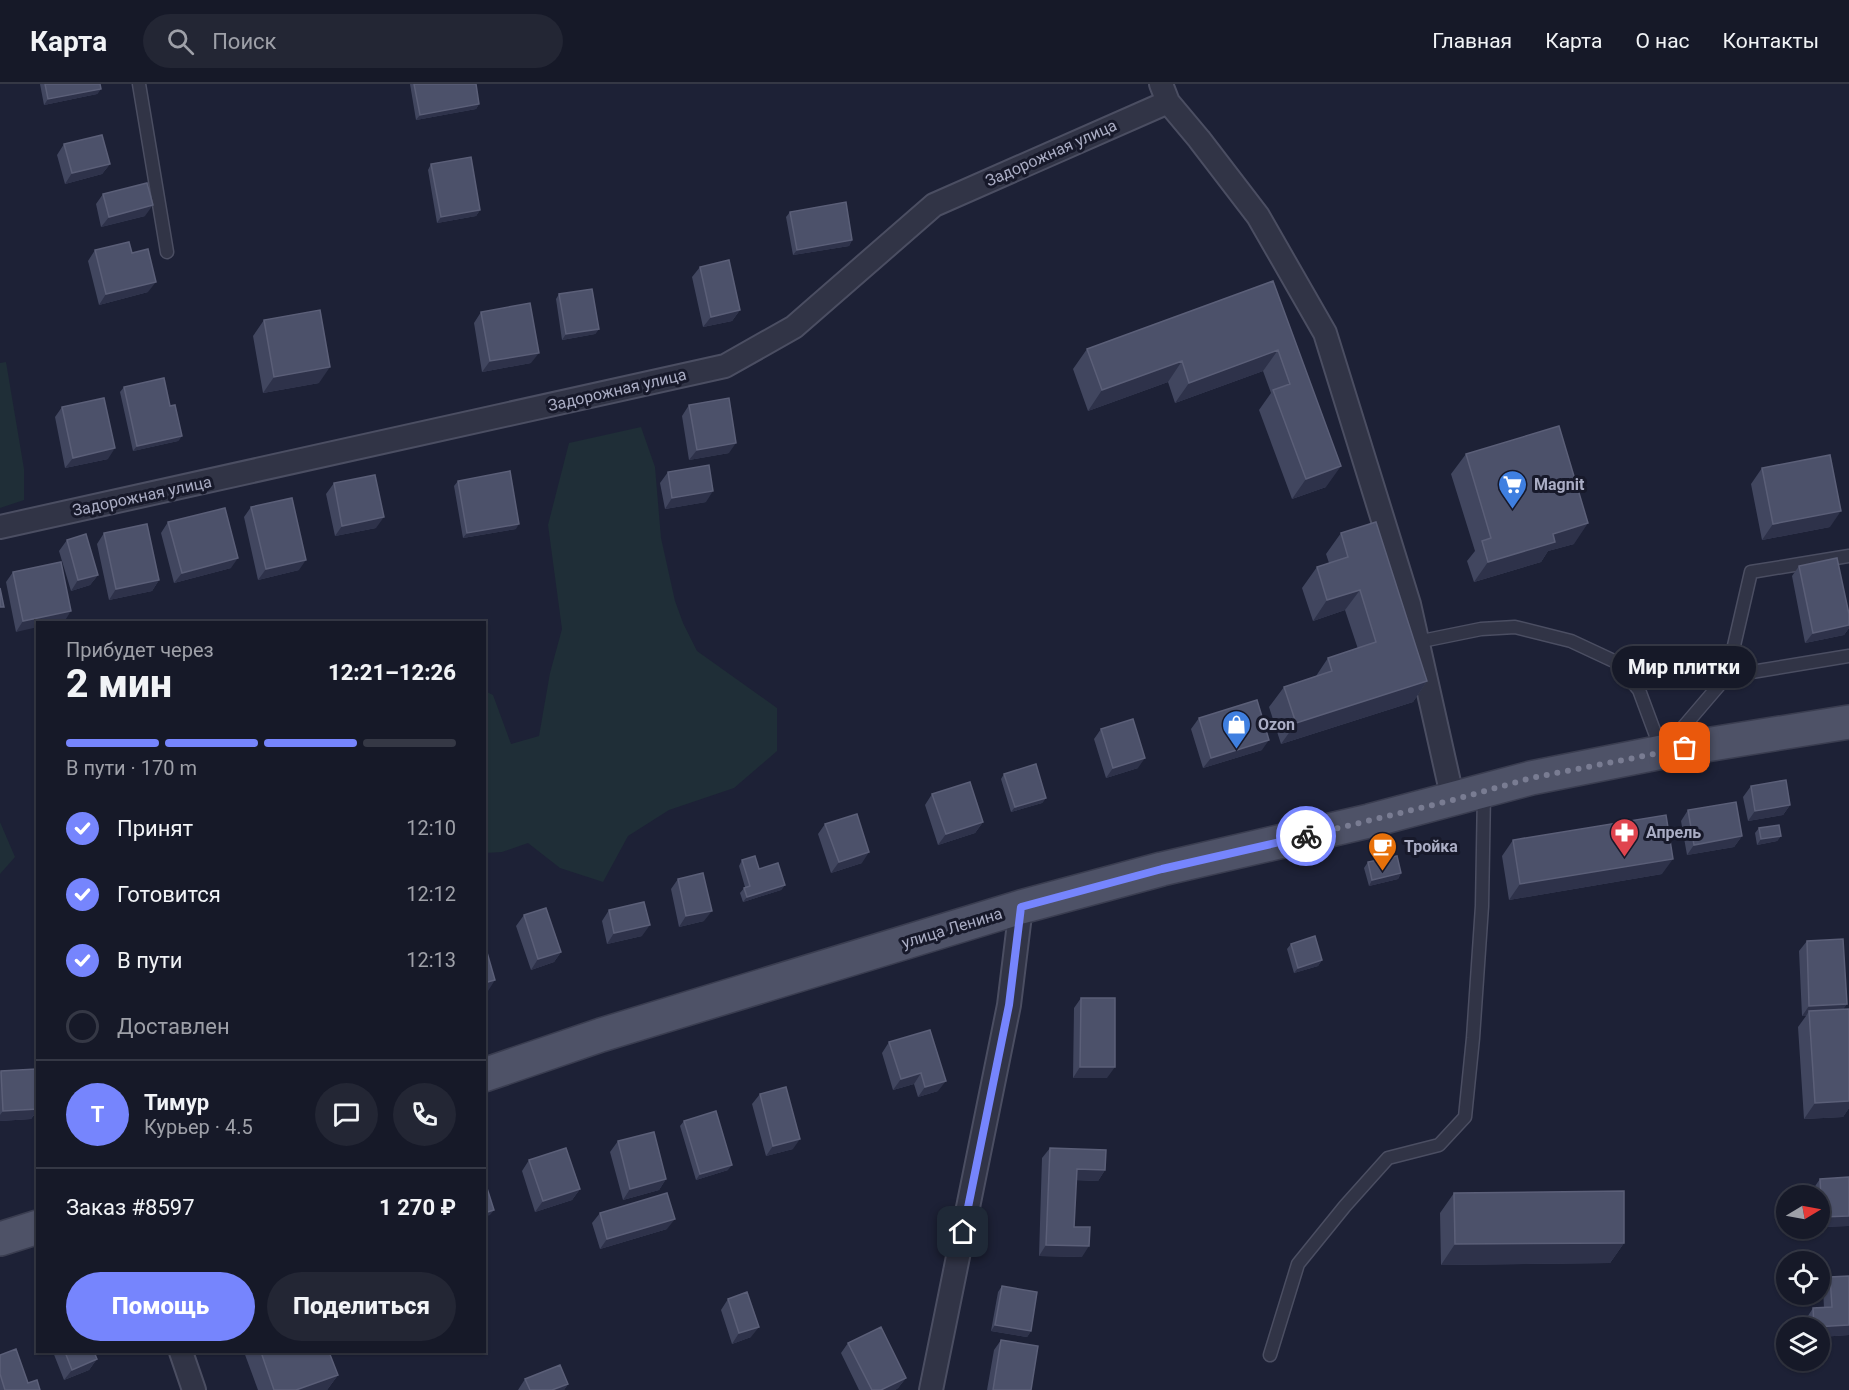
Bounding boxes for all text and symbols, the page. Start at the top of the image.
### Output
search box [143,14,563,68]
text: Карта [30,25,107,58]
icon: search [164,25,197,58]
text: Поиск [212,29,277,54]
text: Главная [1432,29,1512,53]
text: Карта [1545,29,1602,53]
text: О нас [1635,29,1690,53]
text: Контакты [1723,29,1819,53]
street label: Задорожная улица [982,115,1120,191]
street label: Задорожная улица [546,365,688,415]
supermarket icon: Magnit [1497,468,1529,510]
street label: Задорожная улица [71,472,213,520]
place label: Magnit [1534,475,1585,494]
text: Прибудет через [66,638,214,662]
callout: Мир плитки [1613,646,1757,688]
text: Мир плитки [1628,655,1740,679]
text: 12:21–12:26 [328,660,456,685]
text: 2 мин [66,661,172,707]
shop icon: Ozon [1221,708,1253,750]
place label: Ozon [1258,715,1295,734]
pin [1659,722,1710,773]
icon: bag [1668,731,1701,764]
text: В пути · 170 m [66,756,197,780]
courier [1276,806,1336,866]
icon: check [66,812,99,845]
text: Принят [117,816,193,841]
text: 12:10 [406,816,456,840]
pharmacy icon: Апрель [1609,816,1641,858]
icon: bike [1290,820,1323,853]
place label: Апрель [1646,823,1701,842]
cafe icon: Тройка [1367,830,1399,872]
place label: Тройка [1404,837,1458,856]
icon: check [66,878,99,911]
text: Готовится [117,882,221,907]
text: 12:12 [406,882,456,906]
street label: улица Ленина [899,904,1005,952]
icon: check [66,944,99,977]
text: В пути [117,948,183,973]
text: 12:13 [406,948,456,972]
text: Доставлен [117,1014,230,1039]
button: chat [315,1083,378,1146]
button: phone [393,1083,456,1146]
text: Тимур [144,1090,209,1115]
text: Т [91,1102,104,1127]
text: Курьер · 4.5 [144,1115,253,1139]
north arrow [1776,1185,1830,1239]
map controls [1776,1185,1830,1371]
text: Заказ #8597 [66,1195,195,1220]
text: 1 270 ₽ [379,1195,456,1220]
pin [937,1206,988,1257]
icon: home [946,1215,979,1248]
button: locate [1776,1251,1830,1305]
button: Помощь [66,1272,255,1341]
button: Поделиться [267,1272,456,1341]
button: layers [1776,1317,1830,1371]

